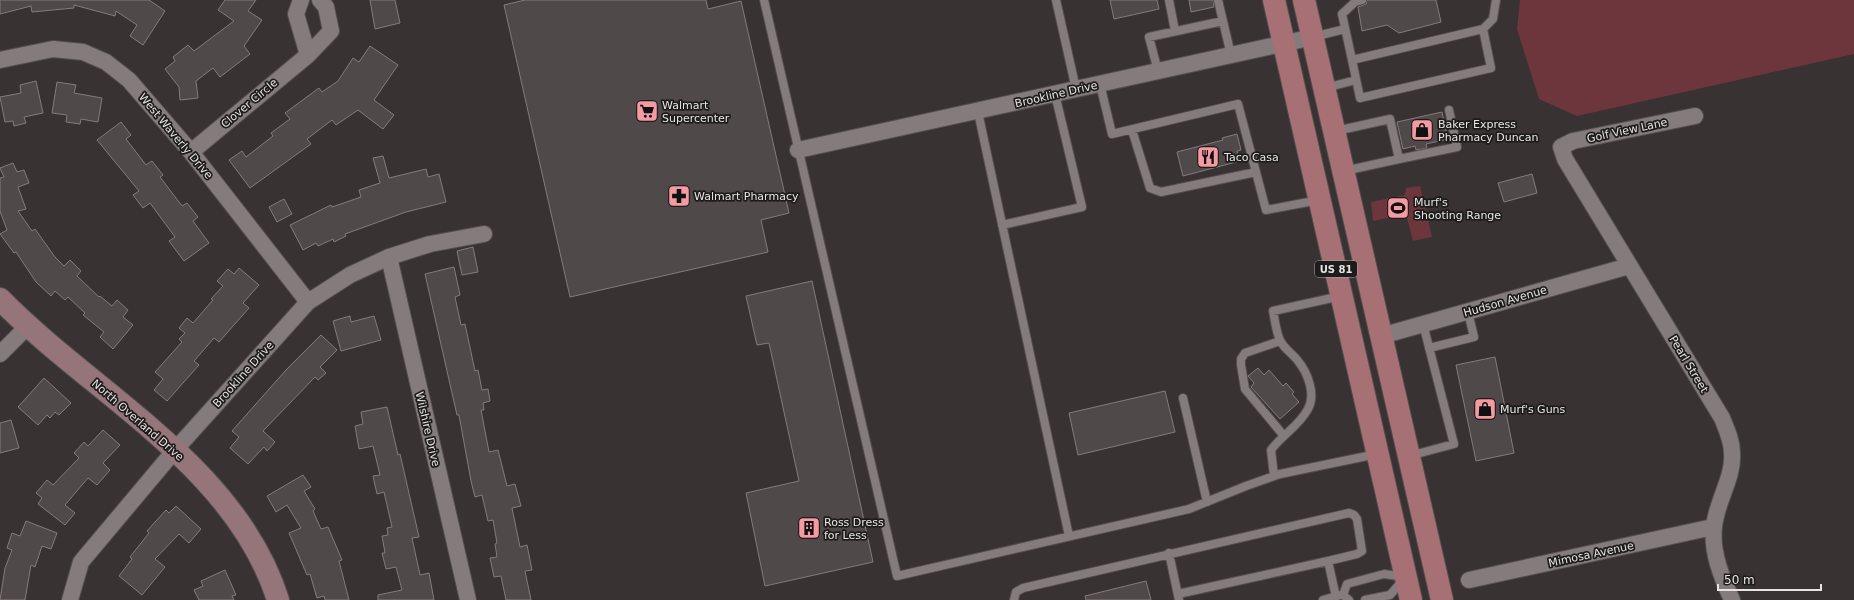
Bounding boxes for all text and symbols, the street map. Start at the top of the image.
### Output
street label: Clover Circle [218,76,280,131]
street label: Brookline Drive [1014,79,1099,110]
street label: West Waverly Drive [136,91,215,182]
supermarket icon: Walmart Supercenter [634,98,660,124]
place label: Walmart Supercenter [662,99,730,125]
street label: Golf View Lane [1586,116,1669,145]
shop icon: Baker Express Pharmacy Duncan [1409,117,1435,143]
place label: Baker Express Pharmacy Duncan [1438,118,1538,144]
restaurant icon: Taco Casa [1195,144,1221,170]
place label: Taco Casa [1223,151,1279,164]
pharmacy icon: Walmart Pharmacy [666,183,692,209]
place label: Walmart Pharmacy [694,190,799,203]
sports icon: Murf's Shooting Range [1385,195,1411,221]
place label: Murf's Shooting Range [1414,196,1501,222]
road number: US 81 [1315,261,1357,277]
street label: Hudson Avenue [1462,283,1548,320]
street label: Pearl Street [1666,333,1711,396]
street label: Brookline Drive [210,338,277,410]
street label: North Overland Drive [89,377,186,464]
street label: Wilshire Drive [413,390,442,468]
shop icon: Murf's Guns [1472,396,1498,422]
place label: Murf's Guns [1500,403,1566,416]
building icon: Ross Dress for Less [796,515,822,541]
place label: Ross Dress for Less [824,516,884,542]
street label: Mimosa Avenue [1547,539,1635,570]
scale bar [1718,566,1821,592]
text: 50 m [1724,573,1755,587]

